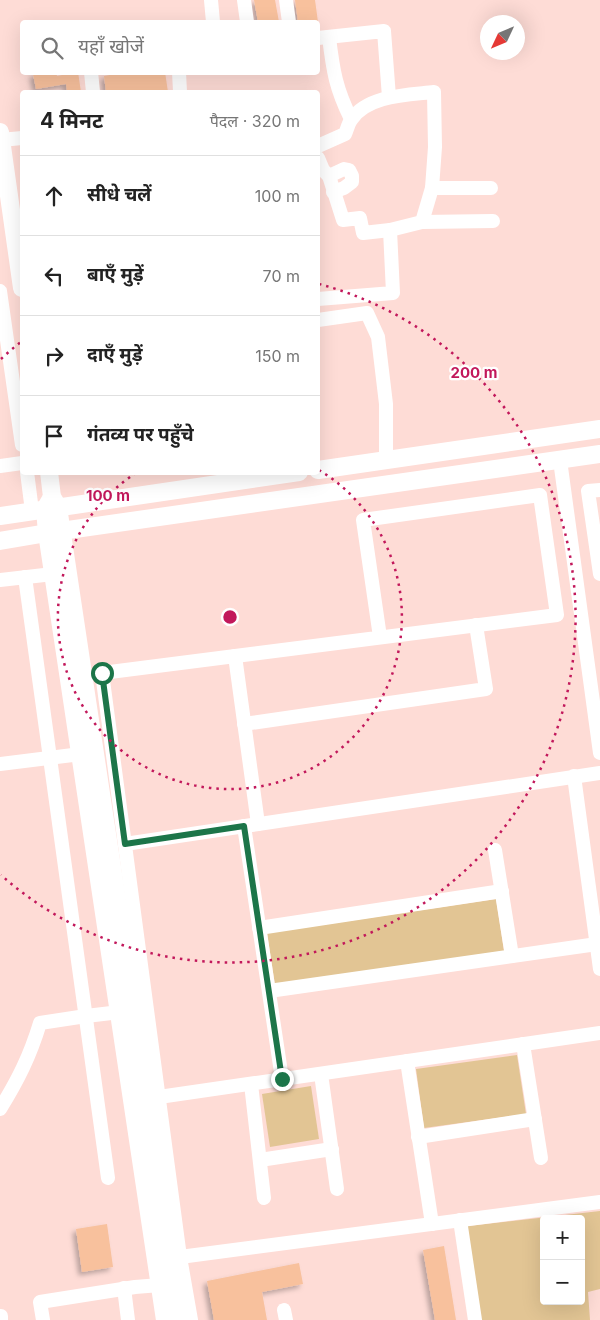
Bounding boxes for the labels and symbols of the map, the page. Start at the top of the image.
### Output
north arrow [480,15,525,60]
text: 200 m [451,363,497,382]
text: 100 m [86,486,130,505]
centre of rings [221,608,239,626]
route start [91,662,114,685]
route end [271,1068,294,1091]

